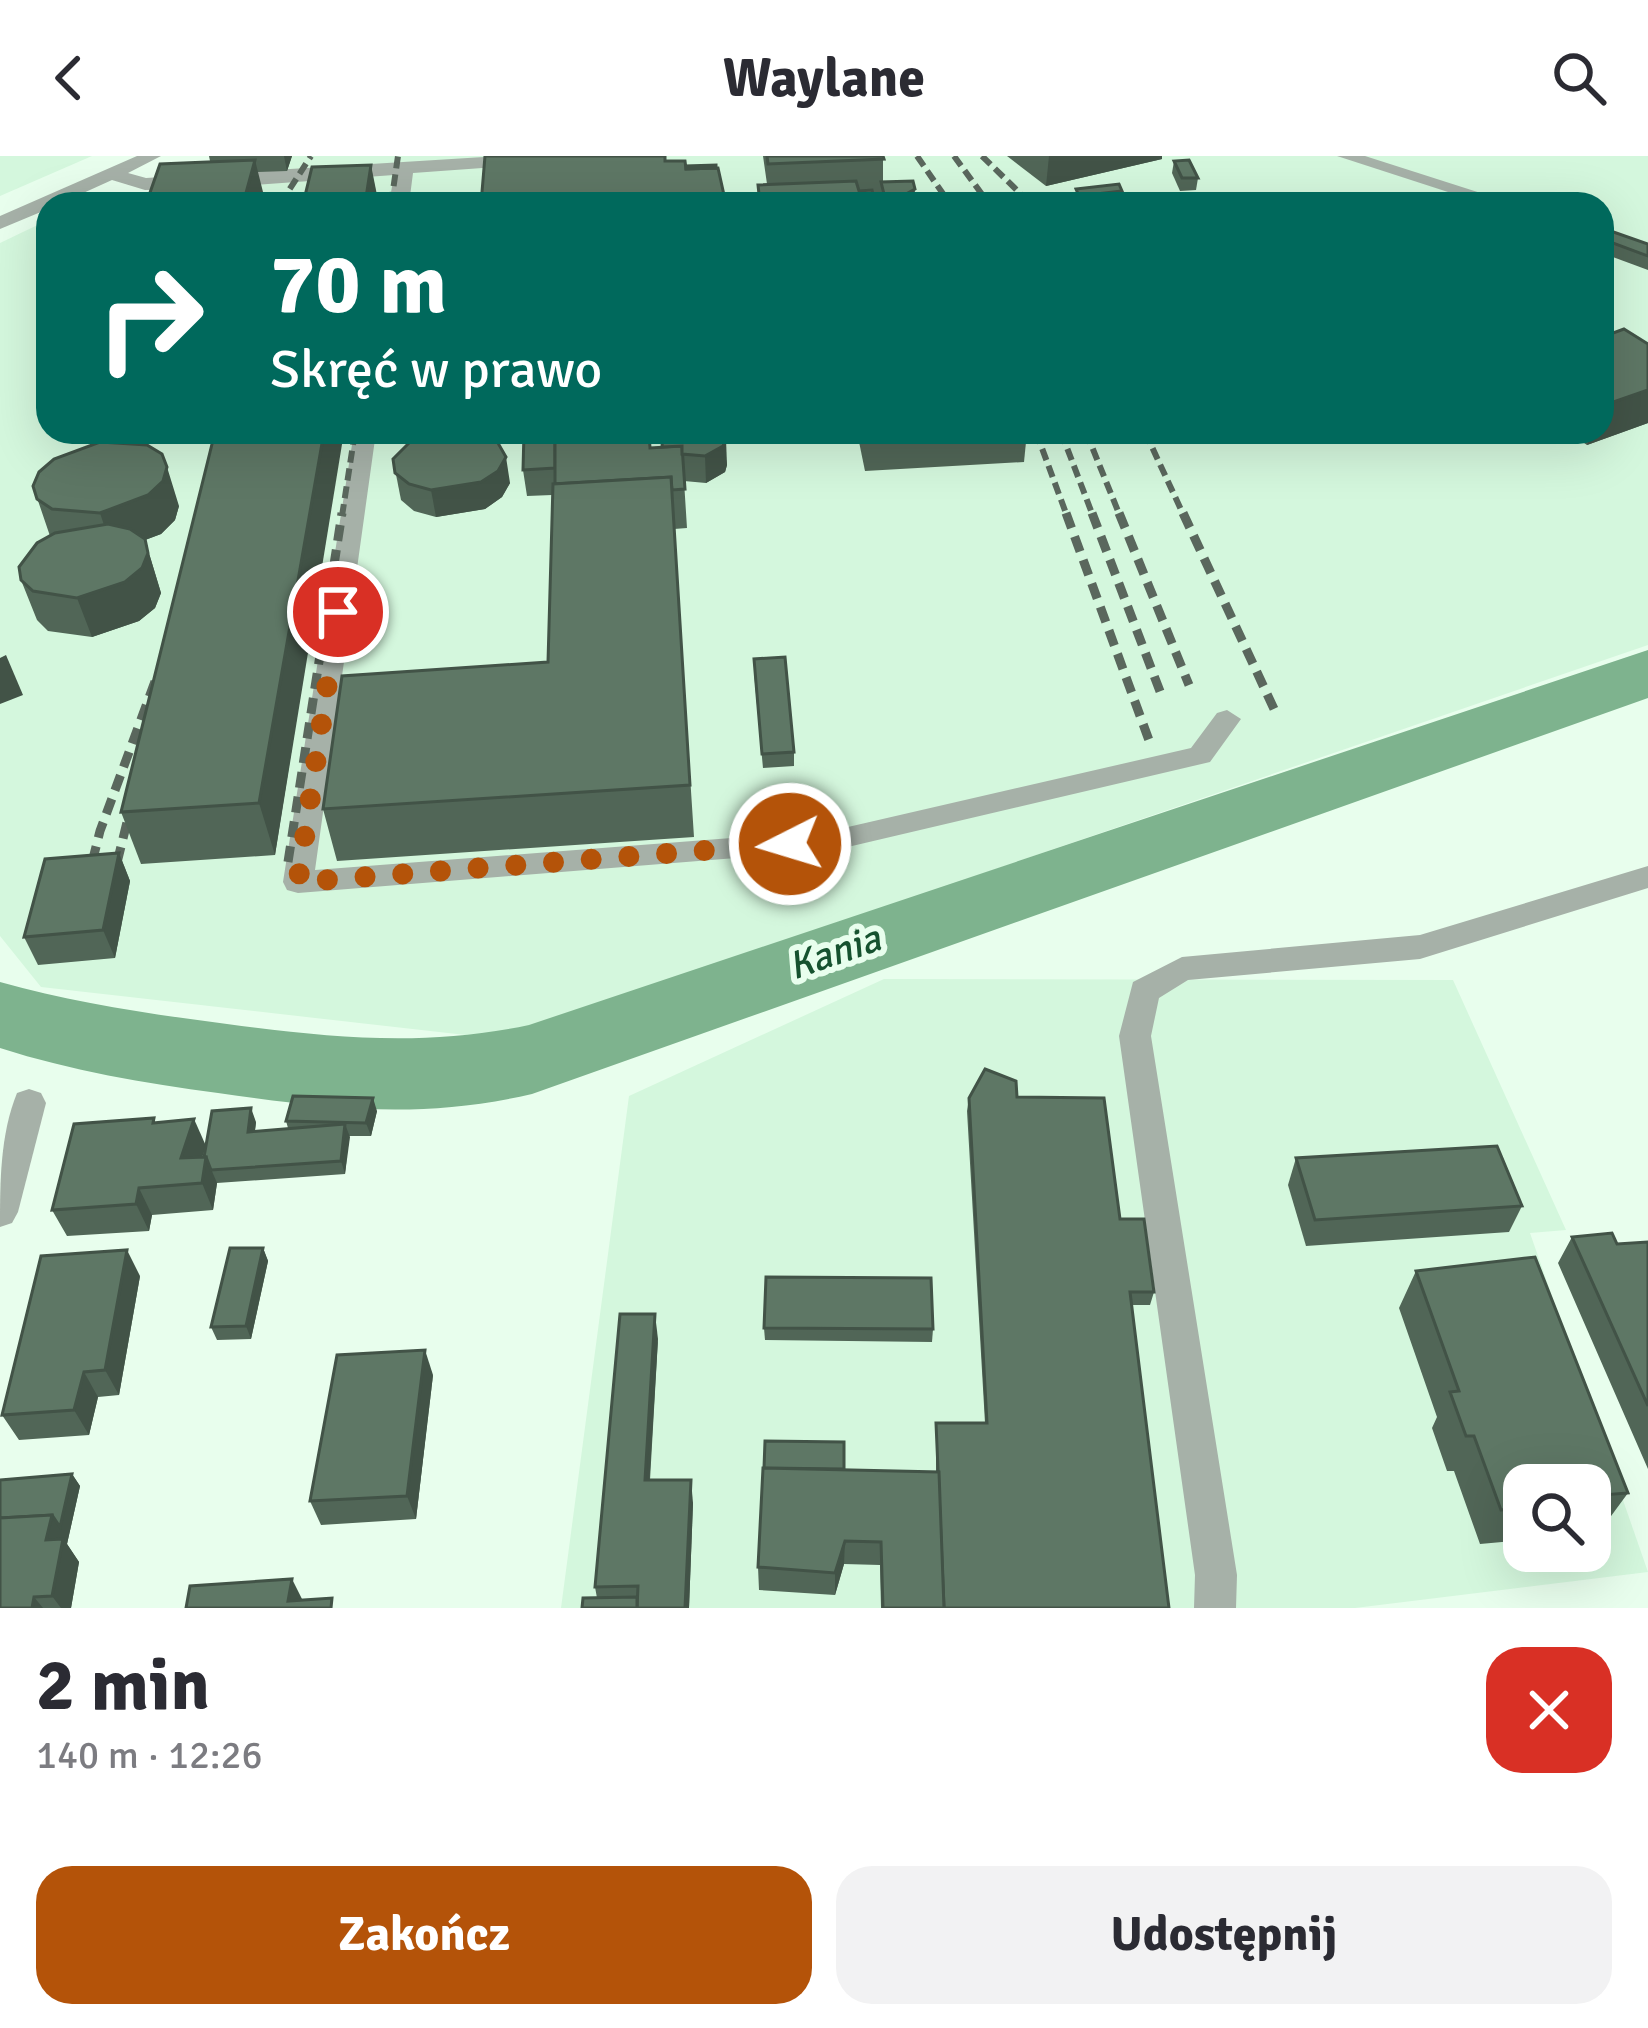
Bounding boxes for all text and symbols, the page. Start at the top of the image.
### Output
icon: back [36,45,102,111]
text: Waylane [723,45,925,112]
icon: search [1546,45,1612,111]
text: 70 m [270,233,447,337]
icon: right [72,240,228,396]
text: Skręć w prawo [270,336,602,403]
pin [287,561,389,663]
icon: arrive [305,579,371,645]
position arrow [727,781,853,907]
water label: Kania [782,913,888,990]
map controls [1503,1464,1611,1572]
button: search [1503,1464,1611,1572]
text: 2 min [36,1641,210,1730]
button: close [1486,1647,1612,1773]
text: 140 m · 12:26 [36,1731,263,1779]
button: Zakończ [36,1866,812,2004]
button: Udostępnij [836,1866,1612,2004]

